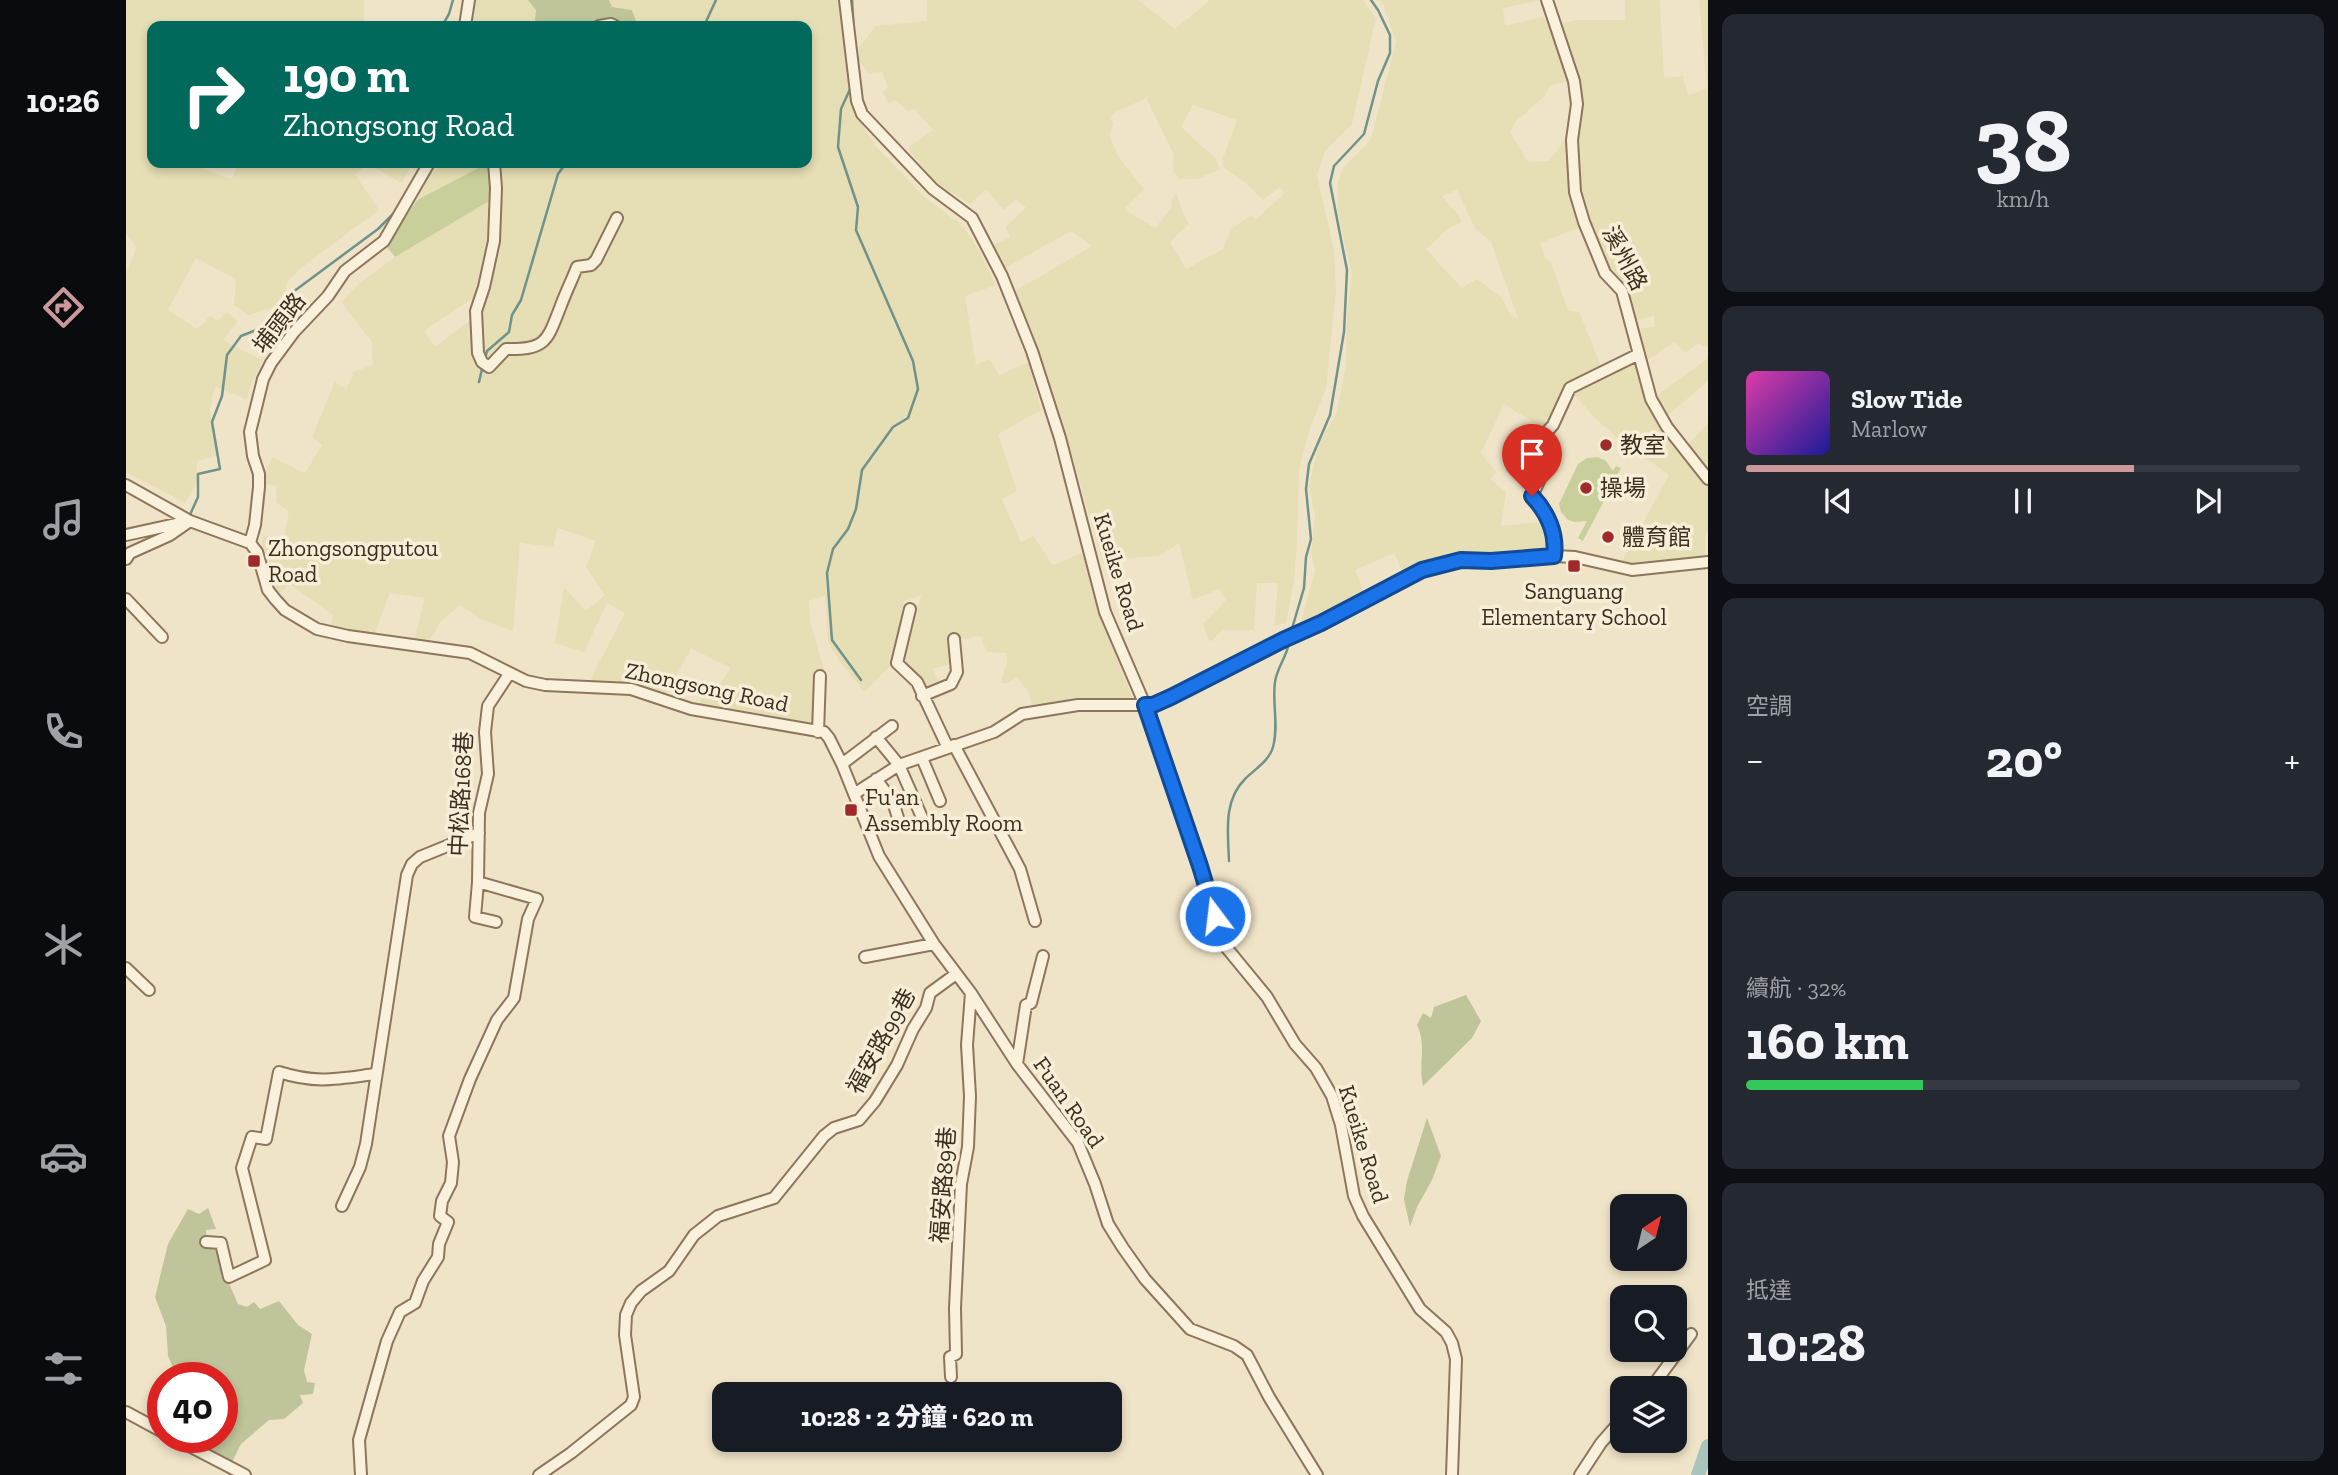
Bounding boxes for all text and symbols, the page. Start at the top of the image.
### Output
text: 190 m [283,46,409,105]
icon: right [168,49,259,140]
text: 10:26 [26,82,100,120]
text: 38 [1974,85,2072,194]
text: Zhongsong Road [283,106,514,144]
text: km/h [1997,185,2049,213]
street label: 溪州路 [1596,221,1654,295]
icon: directions [39,283,88,332]
street label: 埔頭路 [247,287,311,359]
text: Slow Tide [1851,383,1962,415]
text: Marlow [1851,415,1927,443]
pin [1502,424,1562,496]
place label: 教室 [1620,431,1666,459]
icon: arrive [1513,435,1551,473]
marker: 教室 [1598,437,1614,453]
place label: 操場 [1600,474,1646,502]
marker: 操場 [1578,480,1594,496]
icon: previous [1819,482,1857,520]
icon: pause [2004,482,2042,520]
icon: next [2189,482,2227,520]
icon: music [39,495,88,544]
street label: Kueike Road [1088,510,1150,635]
place label: 體育館 [1622,523,1691,551]
marker: 體育館 [1600,529,1616,545]
place label: Zhongsongputou Road [268,534,438,588]
marker: Zhongsongputou Road [246,553,262,569]
marker: Sanguang Elementary School [1566,558,1582,574]
place label: Sanguang Elementary School [1481,577,1667,631]
street label: Zhongsong Road [623,656,791,718]
text: 空調 [1746,692,1792,720]
icon: phone [39,707,88,756]
text: 20° [1986,728,2062,790]
street label: 中松路168巷 [444,731,478,857]
text: − [1746,737,1764,783]
text: + [2284,737,2300,783]
place label: Fu'an Assembly Room [865,783,1023,837]
marker: Fu'an Assembly Room [843,802,859,818]
position arrow [1178,879,1252,953]
icon: climate [39,920,88,969]
text: 續航 · 32% [1746,974,1846,1002]
street label: 福安路99巷 [841,983,921,1099]
text: 160 km [1746,1010,1909,1072]
street label: Fuan Road [1028,1051,1111,1153]
street label: Kueike Road [1333,1082,1395,1207]
street label: 福安路89巷 [925,1126,961,1244]
icon: car [39,1132,88,1181]
north arrow [1610,1194,1687,1270]
map controls [1610,1194,1687,1453]
text: 抵達 [1746,1276,1792,1304]
button: search [1610,1285,1687,1362]
text: 10:28 [1746,1312,1866,1374]
icon: filters [39,1344,88,1393]
speed limit sign: 40 [147,1362,238,1453]
button: layers [1610,1376,1687,1453]
text: 10:28 · 2 分鐘 · 620 m [801,1401,1033,1433]

